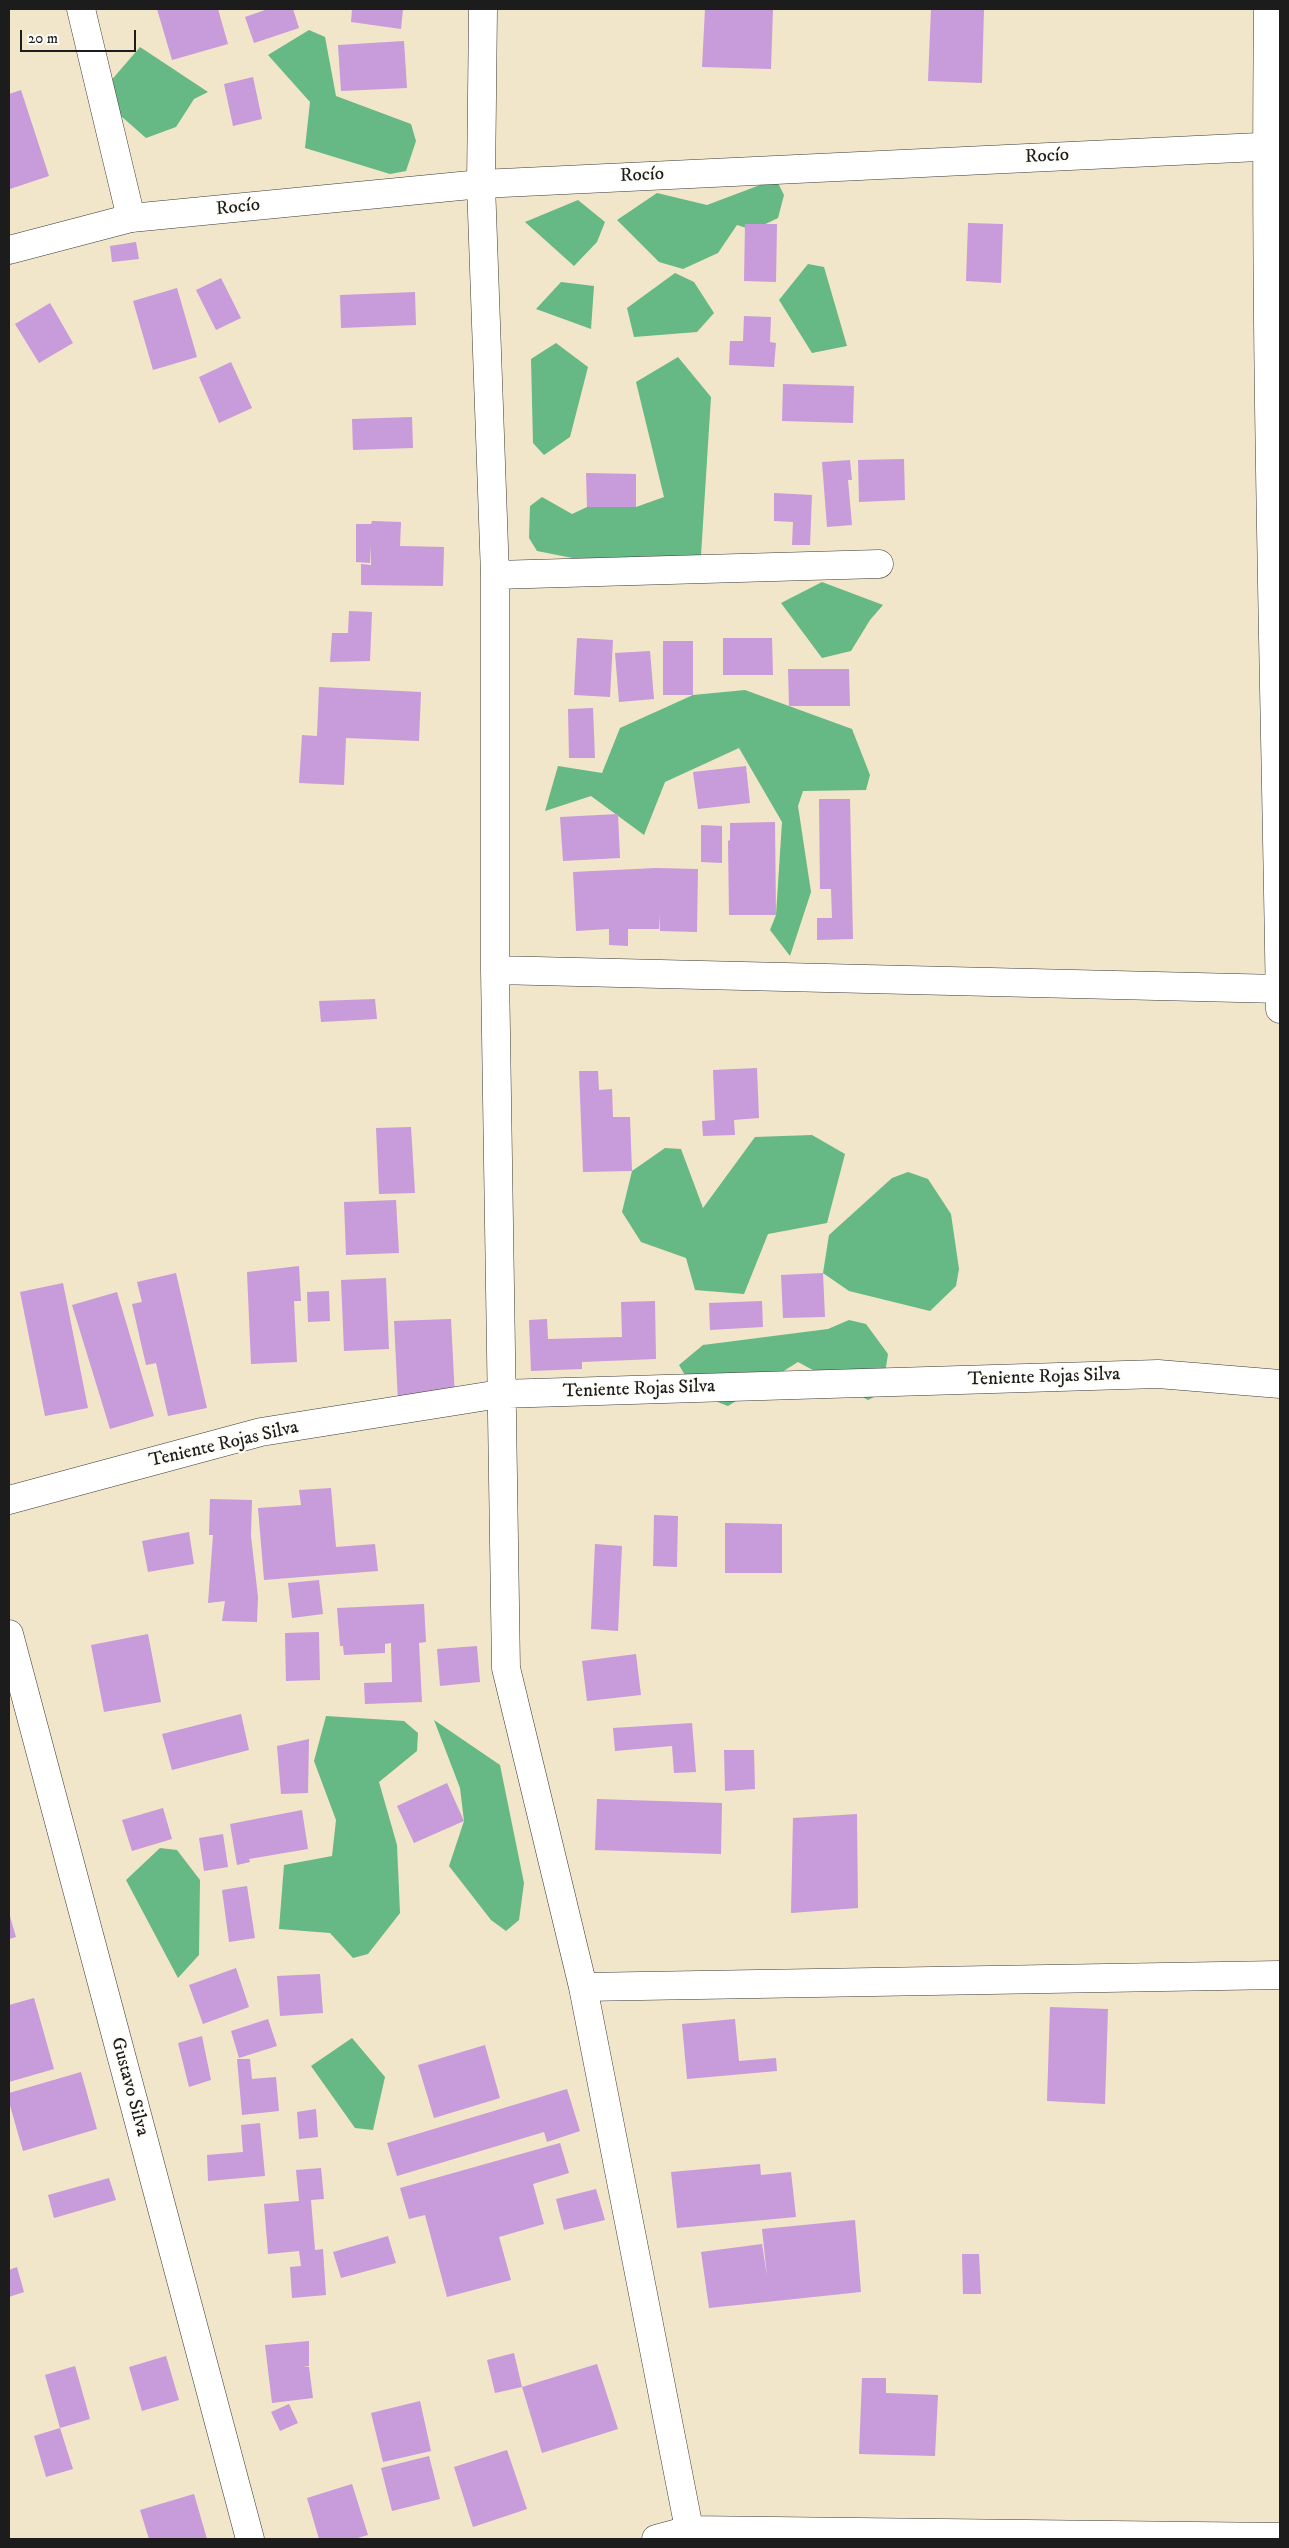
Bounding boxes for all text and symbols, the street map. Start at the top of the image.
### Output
scale bar [22,20,139,52]
text: 20 m [28,29,58,48]
street label: Rocío [1024,144,1070,170]
street label: Rocío [619,163,665,189]
street label: Rocío [215,194,261,222]
street label: Teniente Rojas Silva [967,1364,1121,1392]
street label: Teniente Rojas Silva [562,1376,716,1404]
street label: Teniente Rojas Silva [147,1417,301,1473]
street label: Gustavo Silva [105,2035,153,2139]

